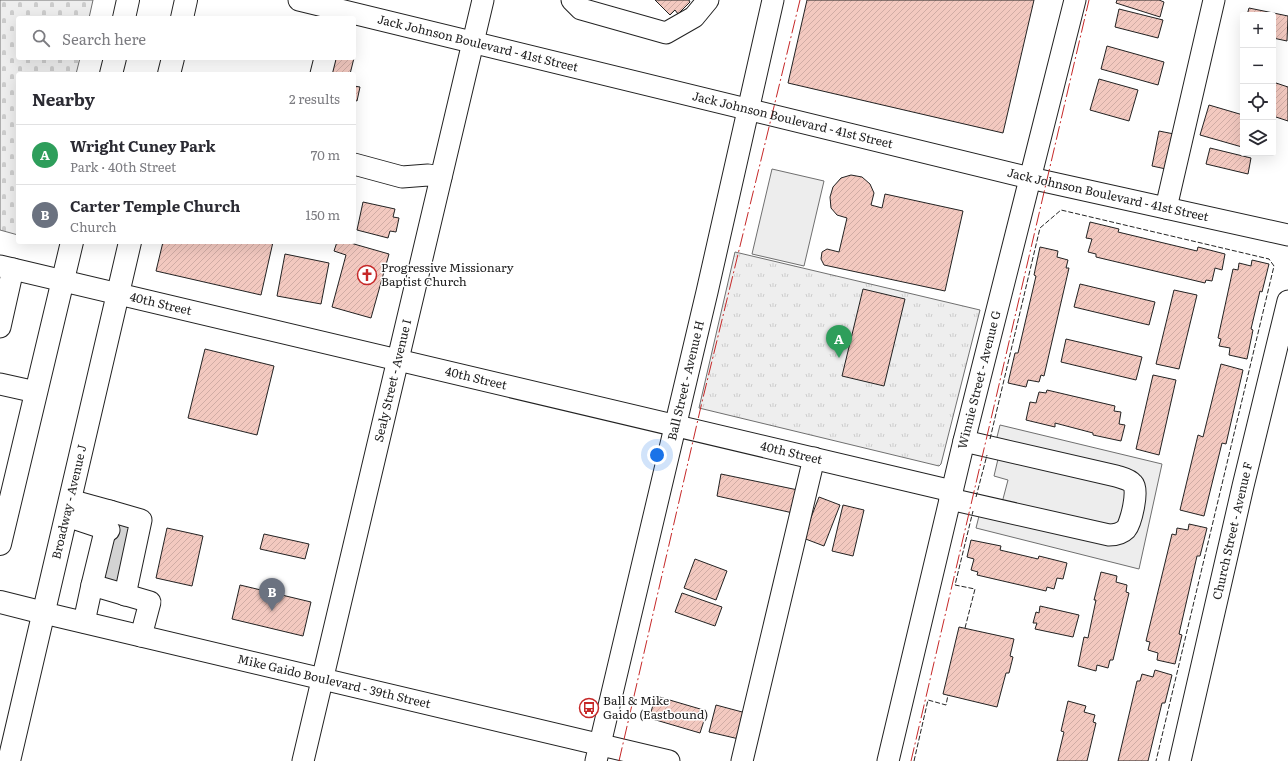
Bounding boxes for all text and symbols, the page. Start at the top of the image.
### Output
street label: Jack Johnson Boulevard - 41st Street [376,9,580,76]
map controls [1240,12,1276,156]
button: + [1240,12,1276,48]
search box [16,16,356,60]
icon: search [30,27,52,49]
text: Search here [62,27,146,50]
button: − [1240,48,1276,84]
button: locate [1240,84,1276,120]
text: Nearby [32,86,95,111]
street label: Jack Johnson Boulevard - 41st Street [691,86,895,152]
text: 2 results [289,89,340,108]
button: layers [1240,120,1276,156]
text: Wright Cuney Park [70,134,216,157]
text: A [40,145,50,164]
text: 70 m [311,145,340,164]
text: Park · 40th Street [70,157,176,176]
street label: Jack Johnson Boulevard - 41st Street [1005,163,1211,225]
text: Carter Temple Church [70,194,240,217]
text: B [41,205,49,224]
text: 150 m [305,205,340,224]
text: Church [70,217,117,236]
place label: Progressive Missionary Baptist Church [381,258,514,290]
church icon: Progressive Missionary Baptist Church [356,264,378,286]
street label: 40th Street [128,287,194,319]
street label: Winnie Street - Avenue G [952,308,1005,451]
street label: Sealy Street - Avenue I [369,317,415,444]
street label: Ball Street - Avenue H [662,318,708,442]
pin: A [826,325,852,358]
street label: 40th Street [443,361,509,394]
street label: 40th Street [759,436,824,468]
street label: Broadway - Avenue J [46,442,91,561]
your location [647,445,667,465]
street label: Church Street - Avenue F [1207,460,1257,601]
pin: B [259,578,285,611]
street label: Mike Gaido Boulevard - 39th Street [236,649,433,712]
place label: Ball & Mike Gaido (Eastbound) [603,691,708,723]
bus stop icon: Ball & Mike Gaido (Eastbound) [578,697,600,719]

